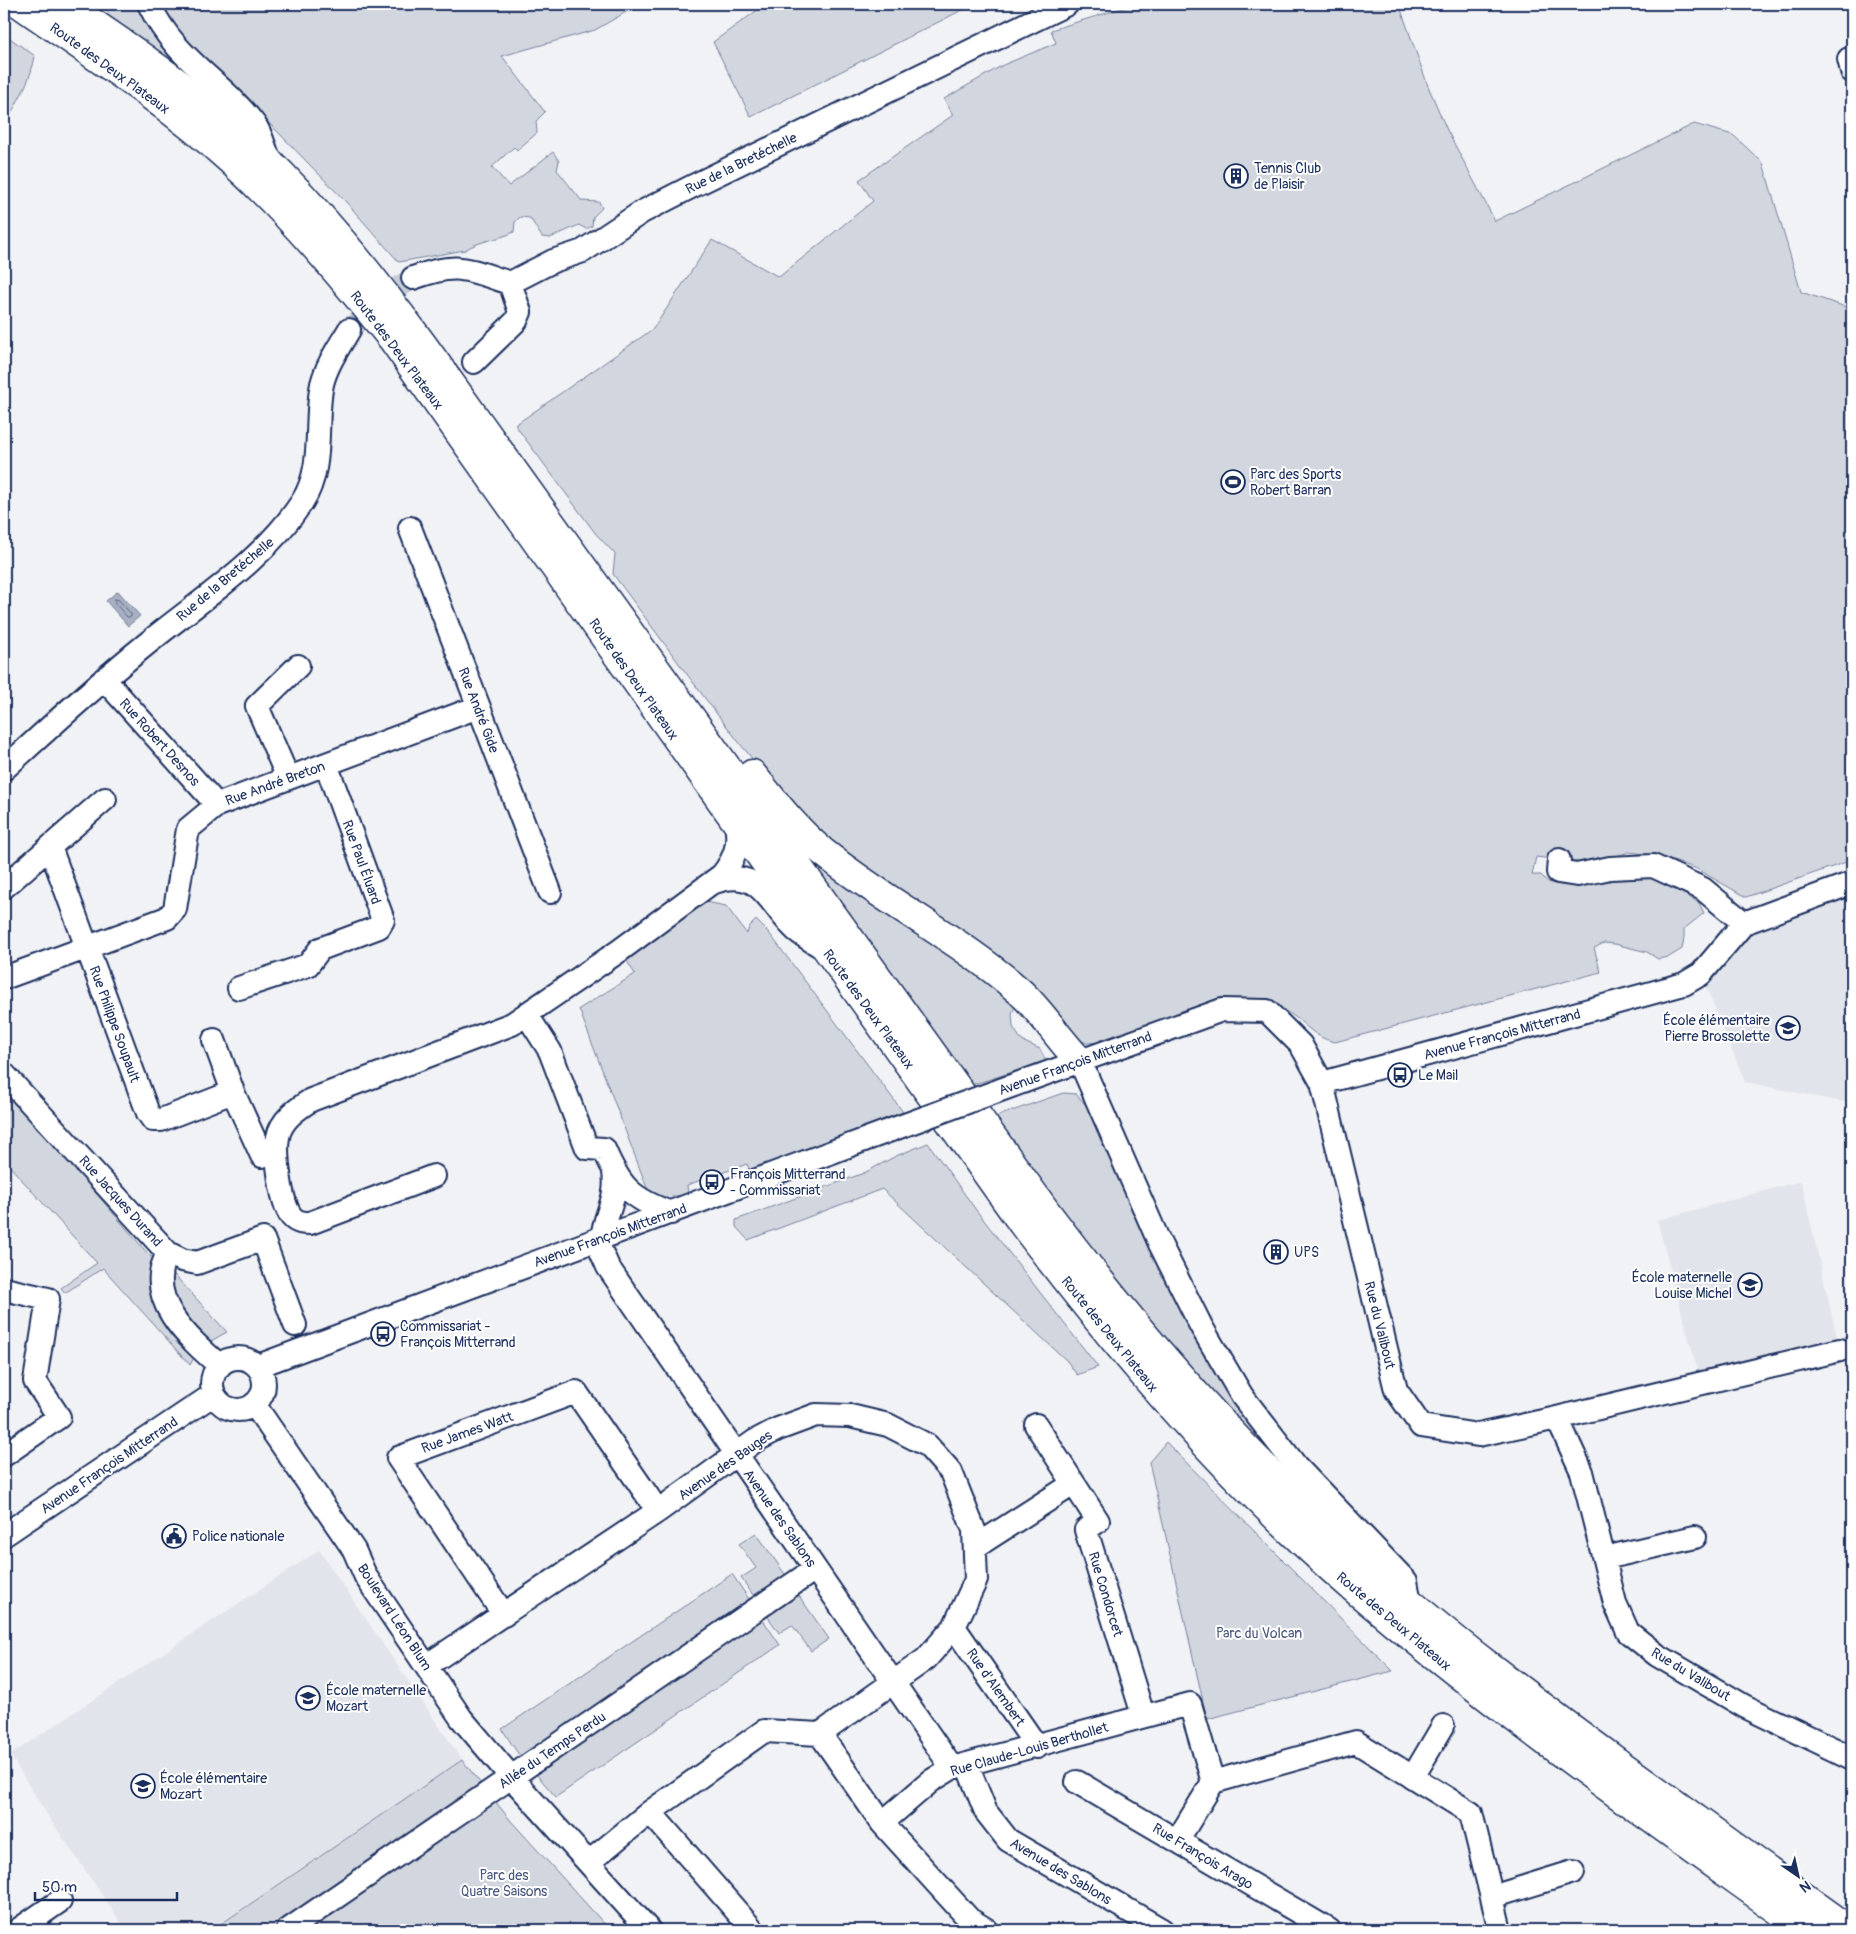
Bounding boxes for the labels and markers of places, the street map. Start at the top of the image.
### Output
place label: Tennis Club de Plaisir [1254,160,1321,193]
building icon: Tennis Club de Plaisir [1223,163,1249,189]
place label: Parc des Sports Robert Barran [1250,466,1342,499]
sports icon: Parc des Sports Robert Barran [1220,469,1246,495]
place label: École élémentaire Pierre Brossolette [1663,1011,1770,1045]
school or university icon: École élémentaire Pierre Brossolette [1775,1015,1801,1041]
bus stop icon: Le Mail [1387,1062,1413,1088]
place label: Le Mail [1418,1067,1458,1084]
place label: François Mitterrand - Commissariat [730,1166,846,1199]
bus stop icon: François Mitterrand - Commissariat [699,1169,725,1195]
building icon: UPS [1263,1239,1289,1265]
place label: UPS [1294,1244,1319,1261]
place label: École maternelle Louise Michel [1632,1268,1732,1302]
school or university icon: École maternelle Louise Michel [1737,1272,1763,1298]
place label: Commissariat - François Mitterrand [400,1318,516,1351]
bus stop icon: Commissariat - François Mitterrand [370,1321,396,1347]
public building icon: Police nationale [161,1523,187,1549]
place label: Police nationale [192,1528,284,1545]
place label: École maternelle Mozart [326,1681,426,1715]
school or university icon: École maternelle Mozart [295,1685,321,1711]
place label: École élémentaire Mozart [160,1769,267,1803]
school or university icon: École élémentaire Mozart [130,1773,156,1799]

